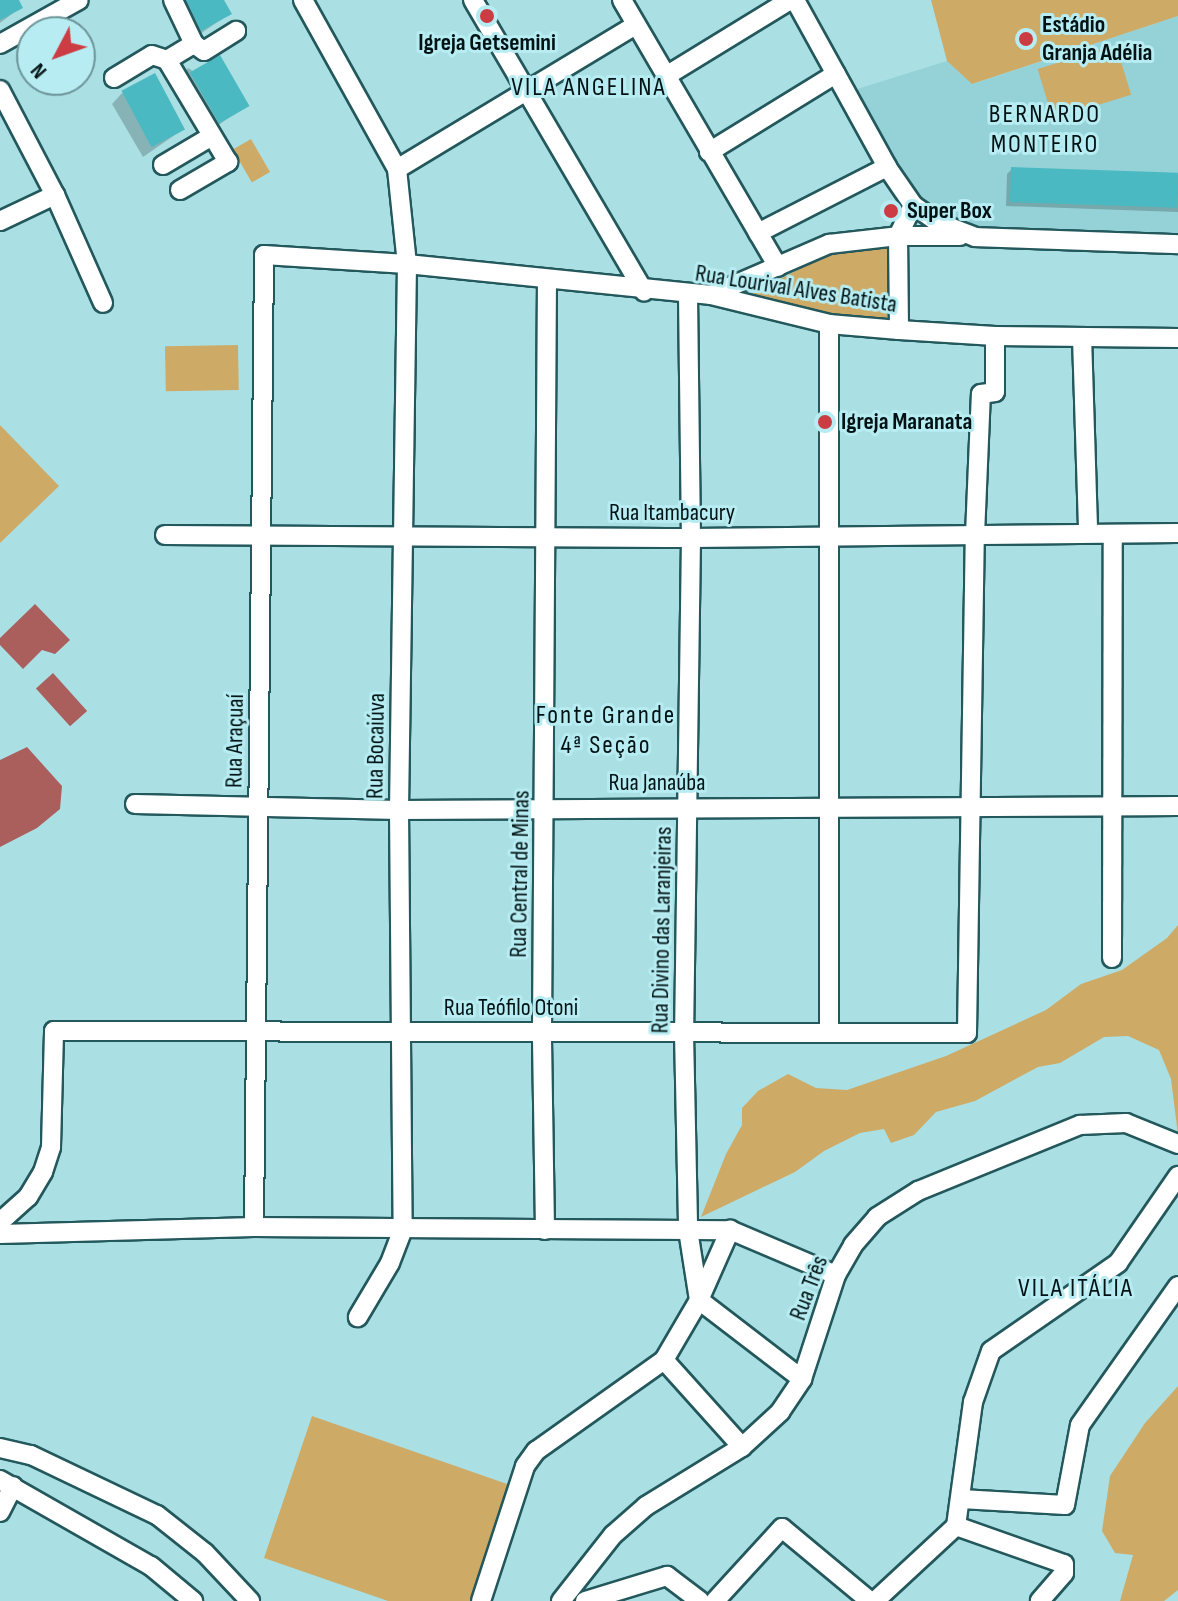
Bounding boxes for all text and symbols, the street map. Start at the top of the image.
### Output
marker: Igreja Getsemini [478,7,496,25]
place label: Estádio Granja Adélia [1042,11,1152,67]
north arrow [16,16,96,96]
place label: Igreja Getsemini [418,29,556,57]
marker: Estádio Granja Adélia [1017,30,1035,48]
text: N [25,57,53,84]
district label: VILA ANGELINA [511,72,667,104]
district label: BERNARDO MONTEIRO [989,99,1101,160]
place label: Super Box [907,197,992,225]
marker: Super Box [882,202,900,220]
street label: Rua Lourival Alves Batista [693,259,899,319]
place label: Igreja Maranata [841,408,972,436]
marker: Igreja Maranata [816,413,834,431]
street label: Rua Itambacury [609,499,735,527]
street label: Rua Bocaiúva [361,693,391,799]
street label: Rua Araçuaí [220,694,250,788]
district label: Fonte Grande 4ª Seção [536,700,676,762]
street label: Rua Janaúba [608,769,706,797]
street label: Rua Central de Minas [504,790,536,958]
street label: Rua Divino das Laranjeiras [646,826,678,1034]
street label: Rua Teófilo Otoni [444,994,578,1022]
street label: Rua Três [784,1252,834,1324]
district label: VILA ITÁLIA [1018,1273,1134,1305]

